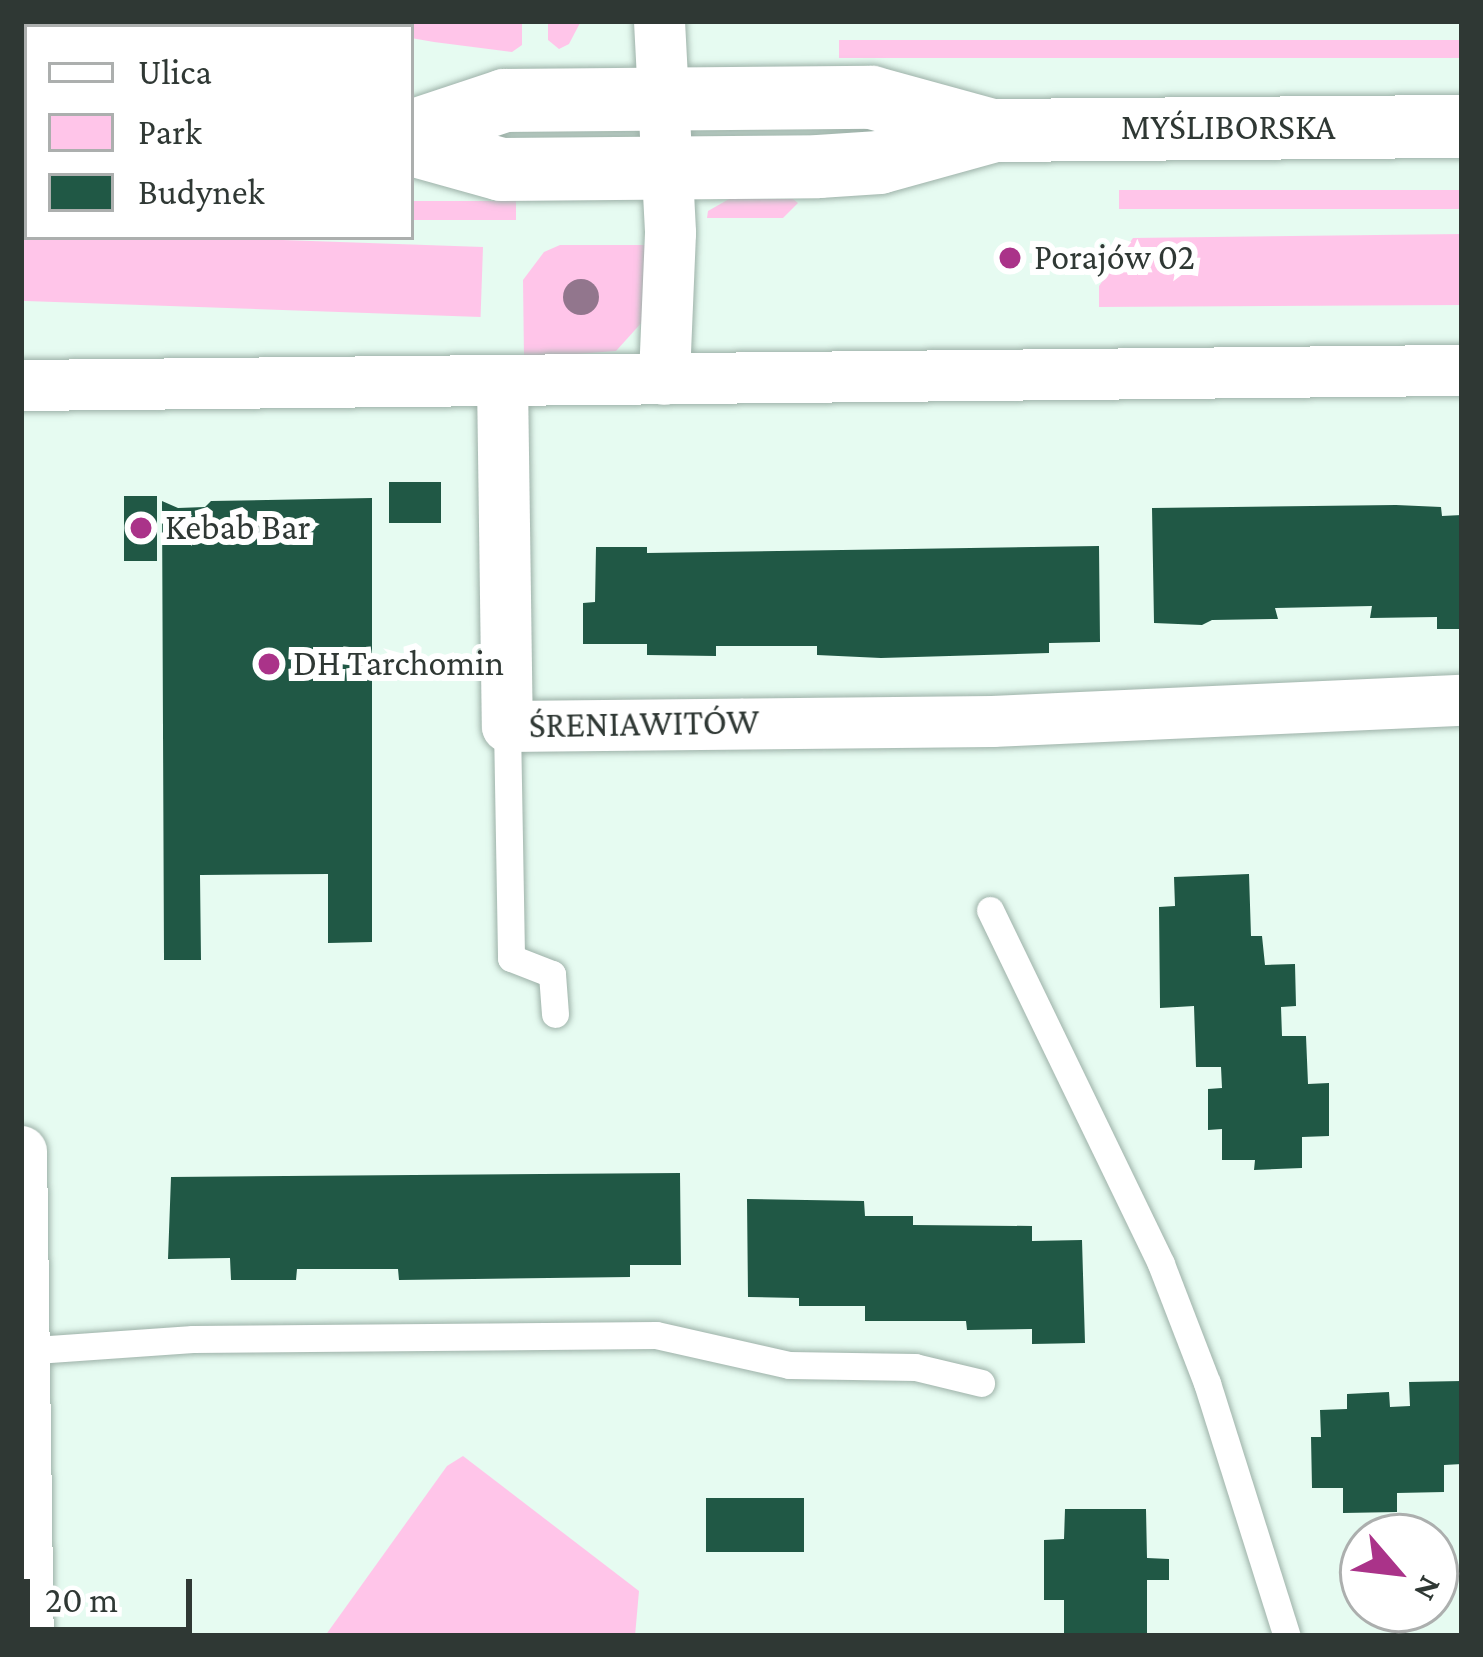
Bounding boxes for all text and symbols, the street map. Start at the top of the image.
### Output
legend [24,24,414,240]
text: Ulica [138,52,212,92]
street label: MYŚLIBORSKA [1121,106,1335,150]
text: Park [138,112,202,152]
text: Budynek [138,172,265,212]
place label: Porajów 02 [1034,236,1195,280]
marker: Porajów 02 [997,245,1023,271]
place label: Kebab Bar [165,506,310,550]
marker: Kebab Bar [128,515,154,541]
place label: DH Tarchomin [293,642,504,686]
marker: DH Tarchomin [256,651,282,677]
street label: ŚRENIAWITÓW [528,700,760,748]
north arrow [1339,1513,1459,1633]
scale bar [30,1555,198,1629]
text: N [1407,1570,1450,1607]
text: 20 m [45,1580,118,1620]

